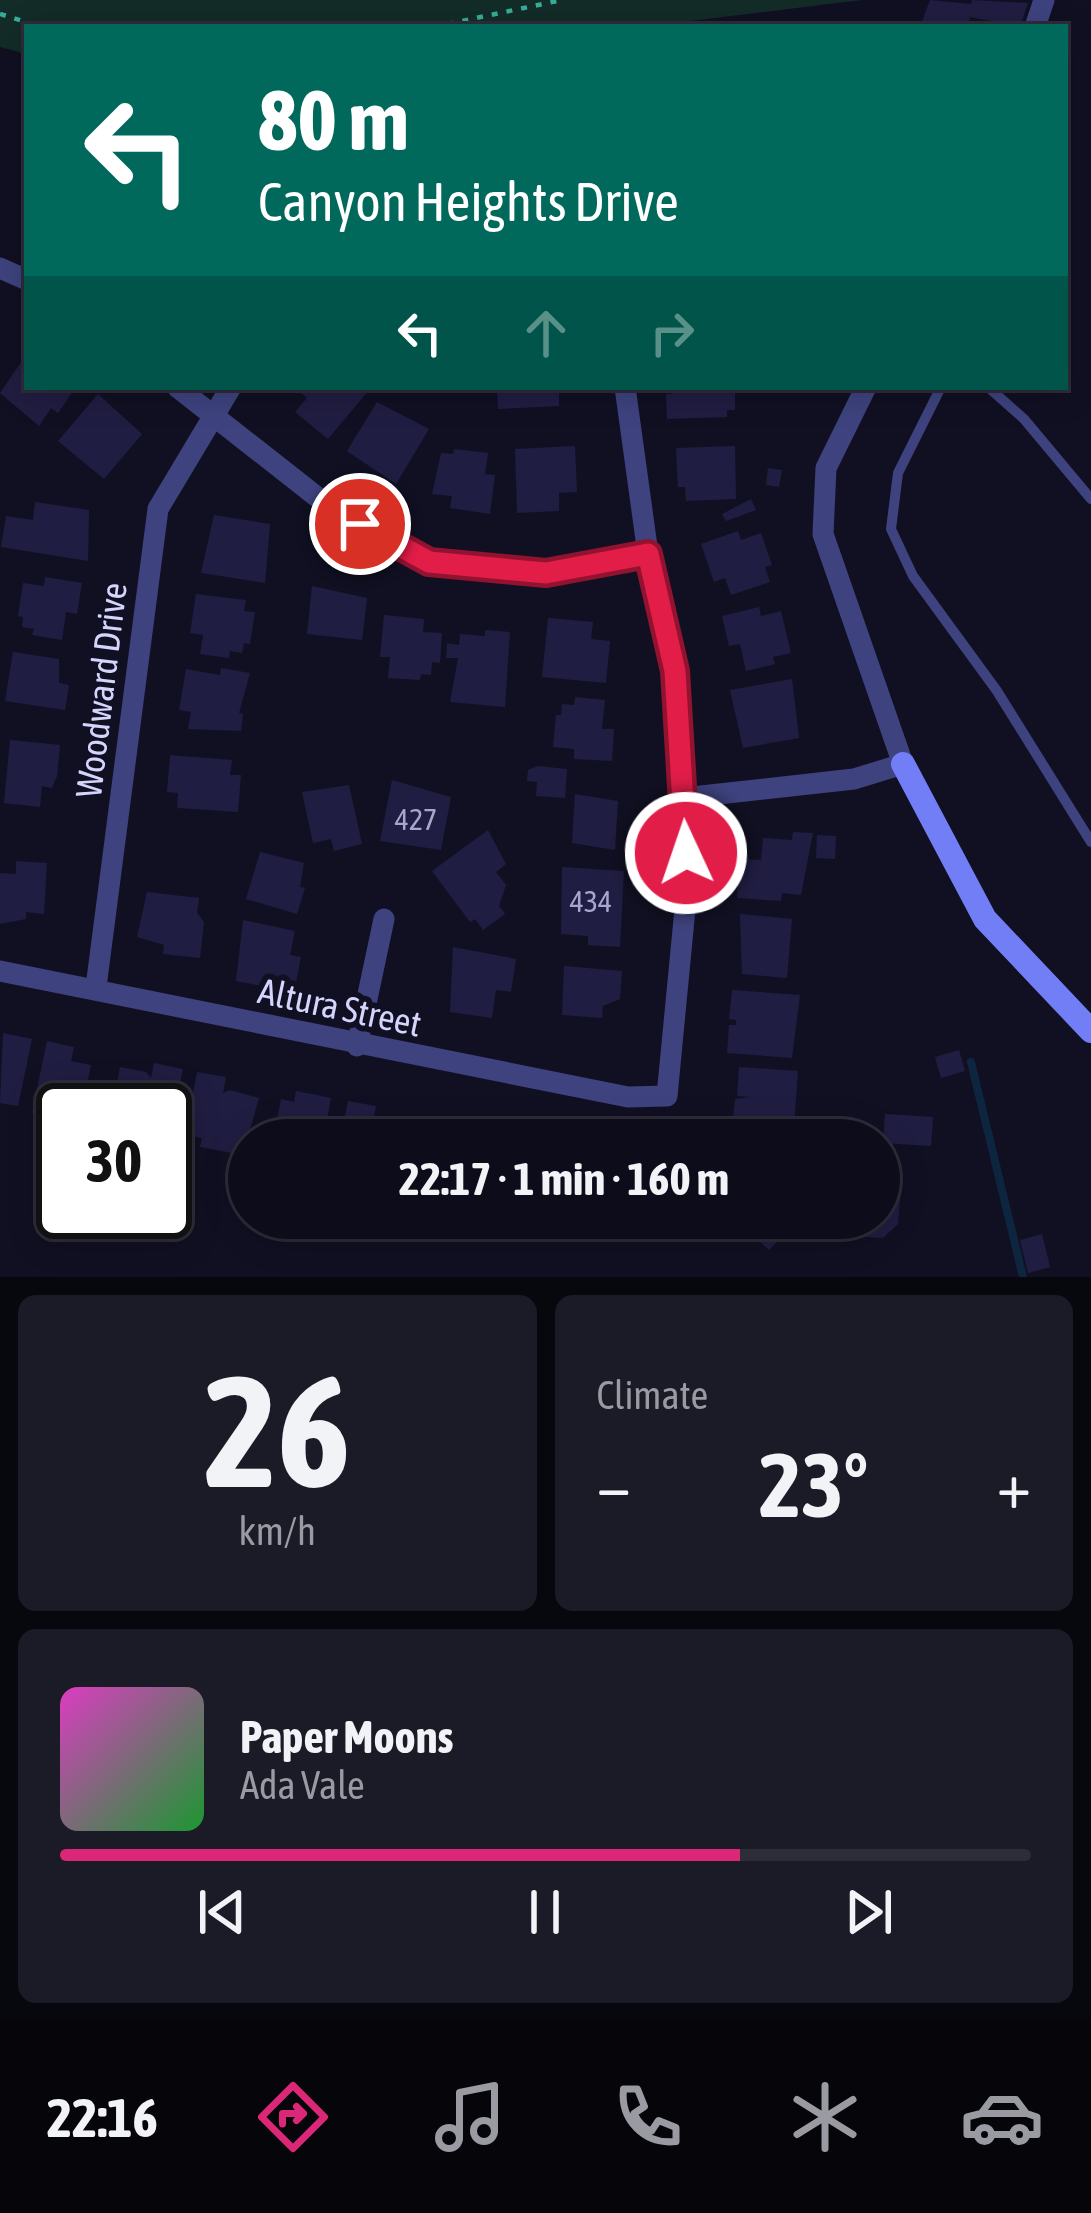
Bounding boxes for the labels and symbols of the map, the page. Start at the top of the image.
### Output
pin [309,473,411,575]
street label: Woodward Drive [67,580,135,800]
position arrow [623,790,749,916]
house number: 427 [395,802,437,836]
house number: 434 [570,884,612,918]
street label: Altura Street [255,969,425,1045]
speed limit sign: 30 [36,1083,192,1239]

